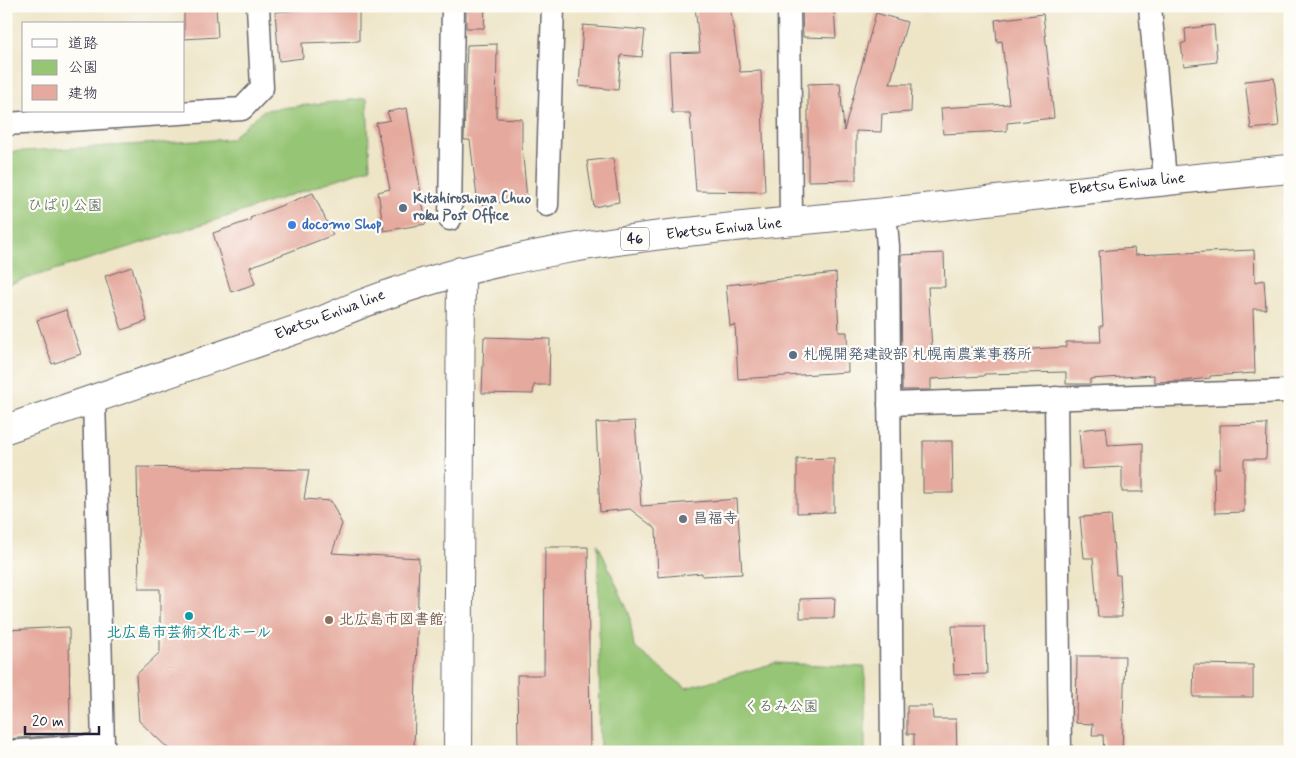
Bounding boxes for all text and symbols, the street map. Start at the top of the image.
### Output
legend [22,22,185,112]
text: 道路 [68,34,98,54]
text: 公園 [68,58,98,78]
text: 建物 [68,84,98,104]
street label: Ebetsu Eniwa line [1068,168,1186,200]
place label: Kitahiroshima Chuo roku Post Office [413,189,532,226]
park label: ひばり公園 [27,196,103,216]
marker: Kitahiroshima Chuo roku Post Office [397,202,409,214]
street label: Ebetsu Eniwa line [665,213,783,245]
place label: docomo Shop [302,215,382,235]
marker: docomo Shop [286,219,298,231]
road number: 46 [621,228,649,250]
street label: Ebetsu Eniwa line [272,285,388,345]
place label: 札幌開発建設部 札幌南農業事務所 [803,345,1032,365]
marker: 札幌開発建設部 札幌南農業事務所 [787,349,799,361]
place label: 昌福寺 [693,509,738,529]
marker: 昌福寺 [677,513,689,525]
marker: 北広島市芸術文化ホール [183,610,195,622]
place label: 北広島市図書館 [339,610,444,630]
marker: 北広島市図書館 [323,614,335,626]
place label: 北広島市芸術文化ホール [107,623,271,643]
park label: くるみ公園 [743,697,819,717]
scale bar [25,703,99,735]
text: 20 m [32,712,64,732]

